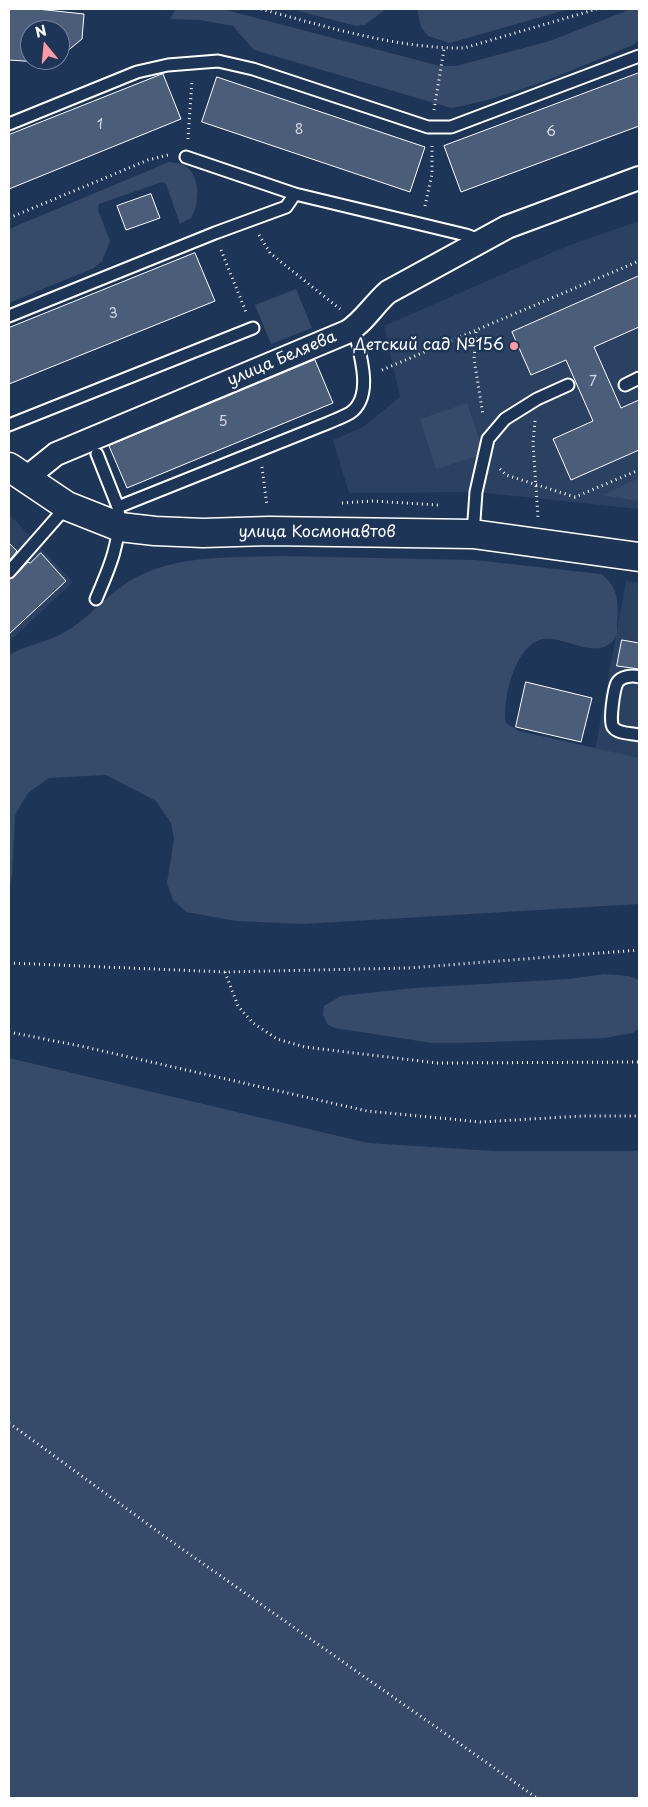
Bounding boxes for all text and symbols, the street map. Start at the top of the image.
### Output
text: N [32,19,49,43]
north arrow [20,20,70,70]
house number: 1 [97,117,103,133]
house number: 8 [295,122,303,138]
house number: 6 [546,124,556,140]
house number: 3 [108,306,118,322]
street label: улица Беляева [225,327,339,391]
place label: Детский сад №156 [354,336,504,356]
marker: Детский сад №156 [508,340,520,352]
house number: 7 [589,374,597,390]
house number: 5 [218,414,228,430]
street label: улица Космонавтов [238,523,396,543]

